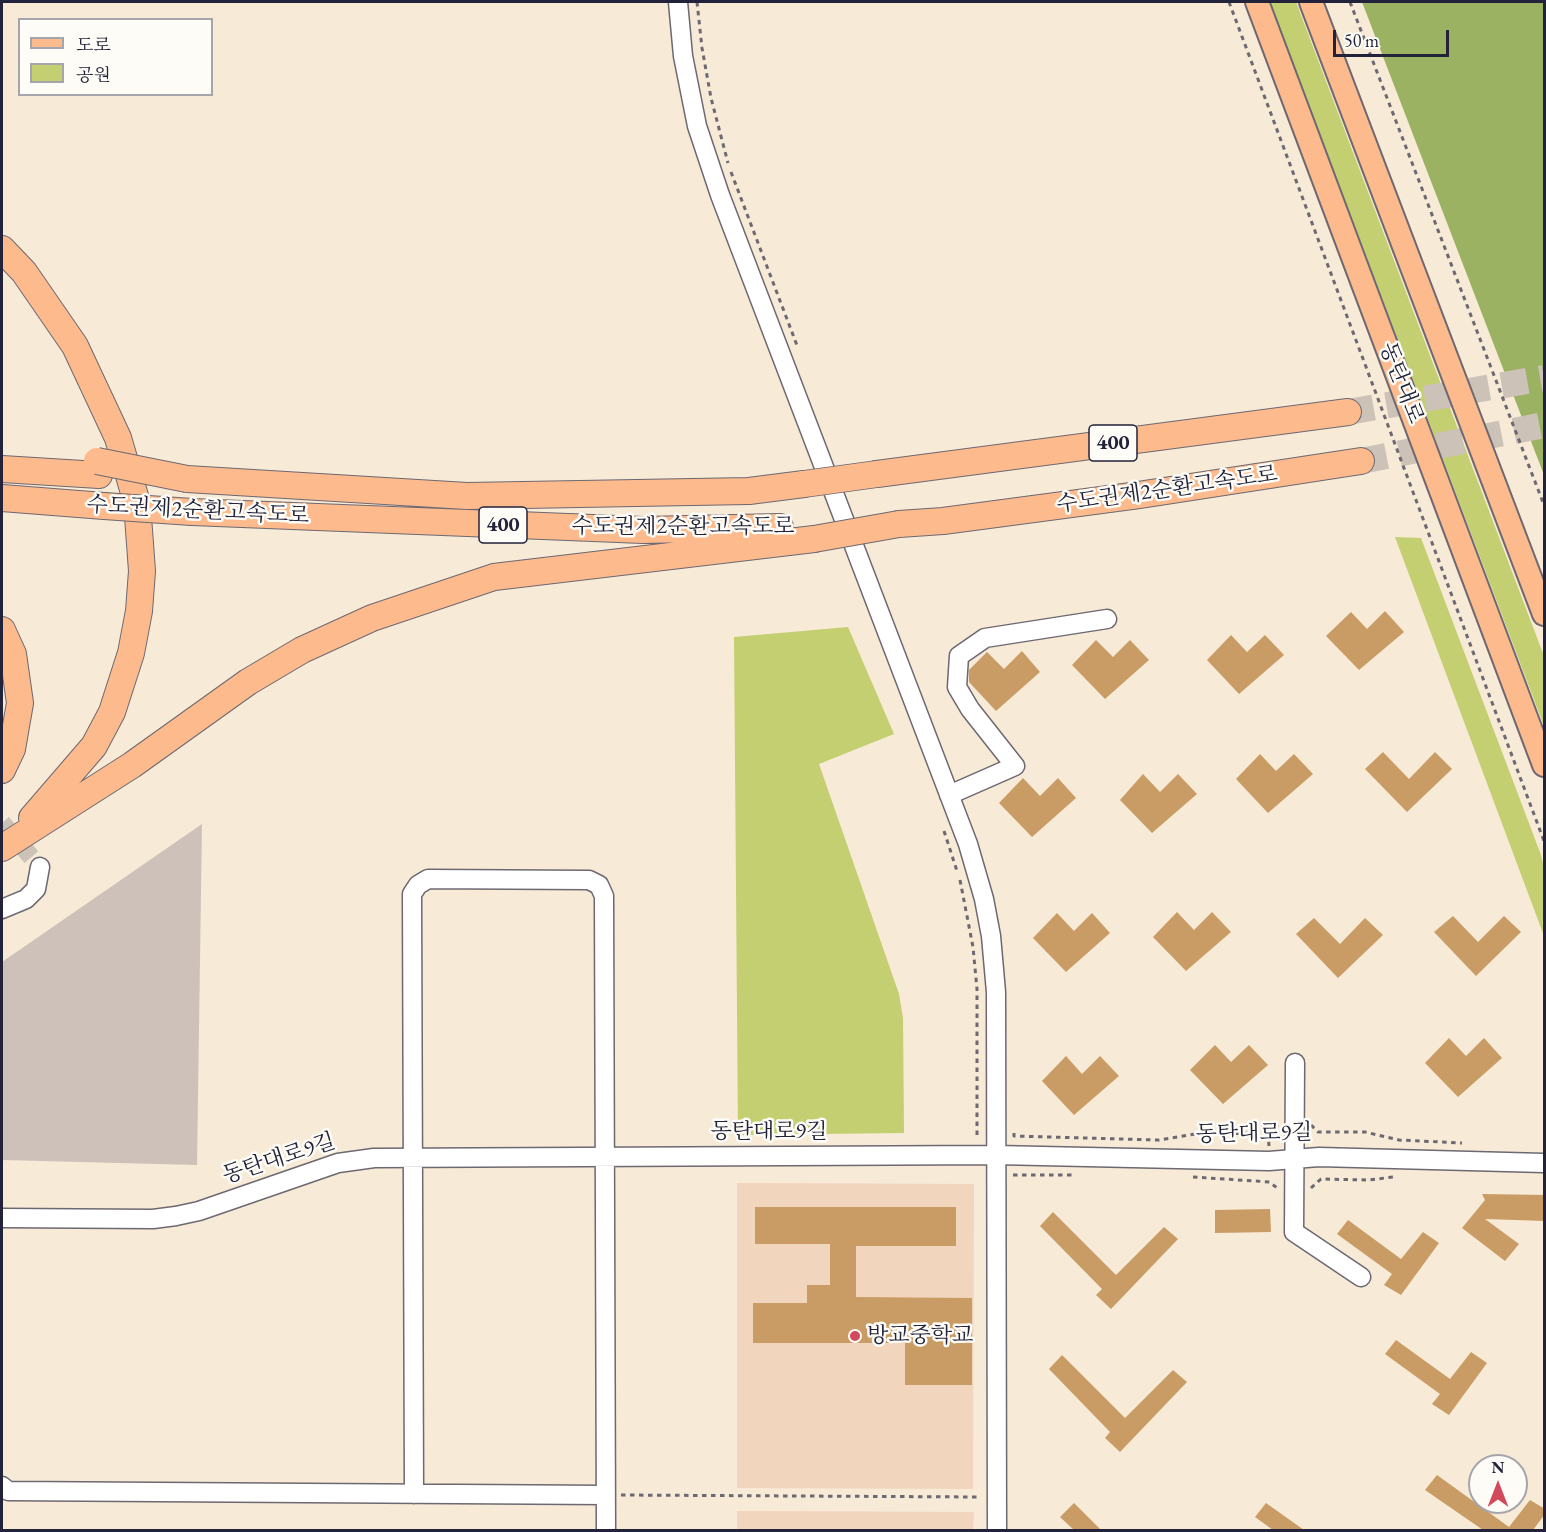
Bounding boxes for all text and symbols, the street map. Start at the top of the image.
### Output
legend [18,18,213,96]
scale bar [1336,18,1452,56]
text: 50 m [1344,29,1379,52]
text: 도로 [76,33,111,56]
text: 공원 [76,63,111,86]
street label: 동탄대로 [1373,339,1429,427]
road number: 400 [1089,425,1137,461]
street label: 수도권제2순환고속도로 [1055,461,1279,519]
street label: 수도권제2순환고속도로 [86,492,310,530]
road number: 400 [479,507,527,543]
street label: 수도권제2순환고속도로 [571,514,795,540]
street label: 동탄대로9길 [711,1119,827,1145]
street label: 동탄대로9길 [1195,1120,1313,1148]
street label: 동탄대로9길 [219,1128,339,1190]
place label: 방교중학교 [867,1323,973,1349]
marker: 방교중학교 [848,1329,862,1343]
north arrow [1468,1454,1528,1514]
text: N [1492,1457,1504,1478]

